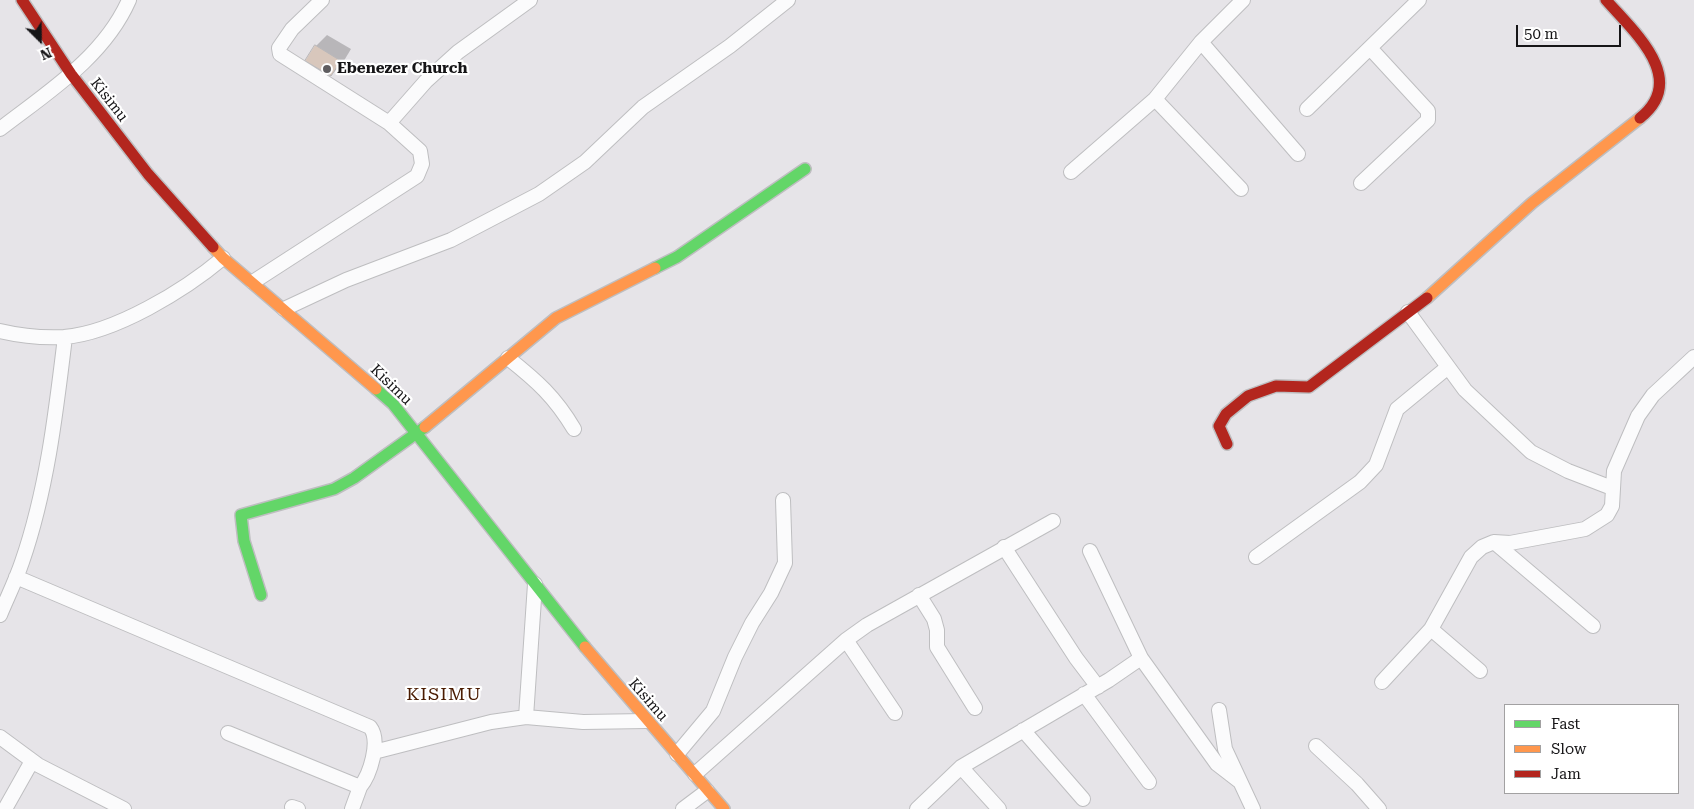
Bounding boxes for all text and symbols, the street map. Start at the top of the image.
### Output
north arrow [15,15,65,65]
scale bar [1519,15,1624,47]
text: 50 m [1524,25,1558,43]
text: N [38,44,54,63]
place label: Ebenezer Church [337,60,467,78]
marker: Ebenezer Church [321,63,333,75]
street label: Kisimu [86,75,132,125]
street label: Kisimu [367,361,415,409]
street label: Kisimu [625,675,671,725]
district label: KISIMU [406,684,482,706]
legend [1504,704,1679,794]
text: Fast [1551,715,1580,733]
text: Slow [1551,740,1586,758]
text: Jam [1551,765,1581,783]

